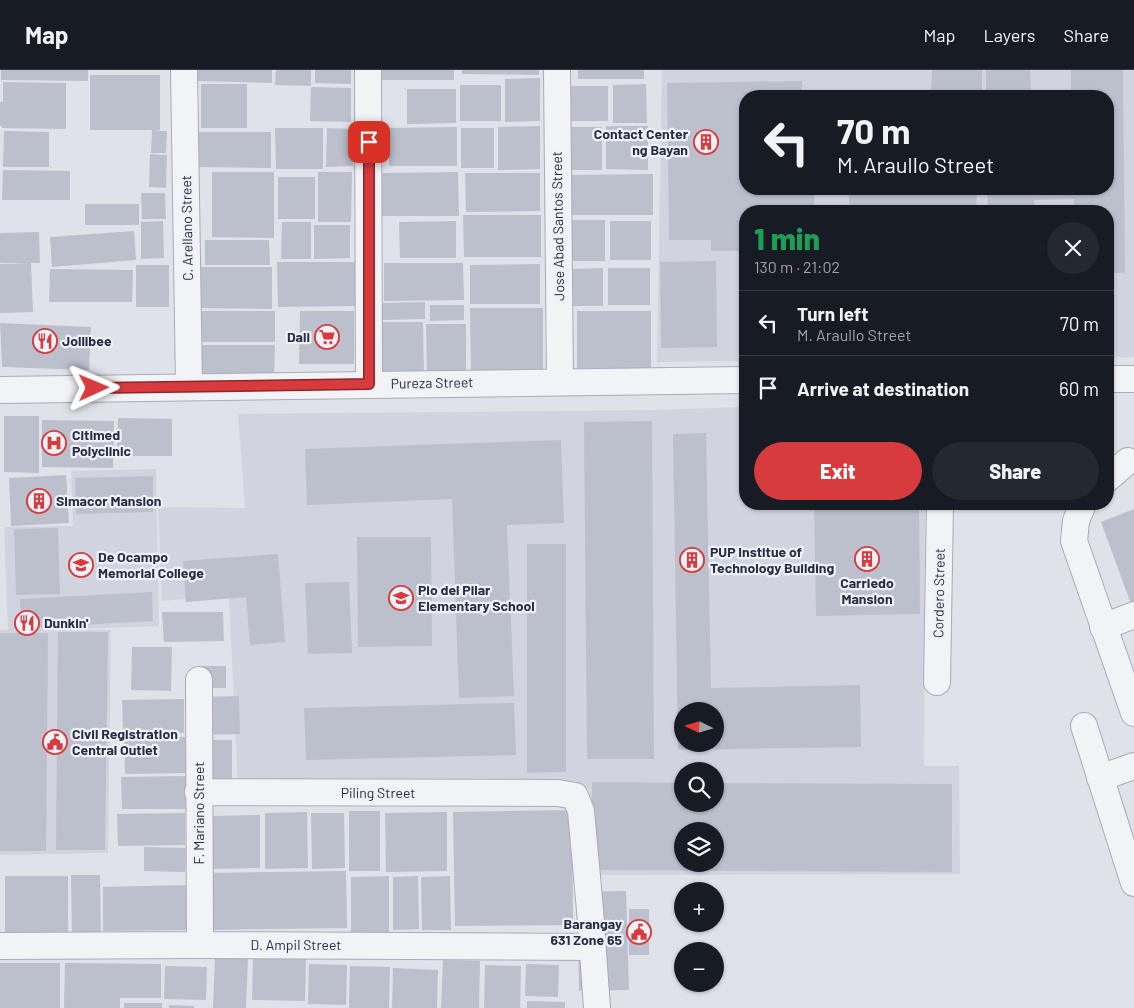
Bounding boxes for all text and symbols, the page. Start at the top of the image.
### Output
text: Map [25,20,68,49]
text: Map [923,24,955,46]
text: Layers [983,24,1036,46]
text: Share [1064,24,1109,46]
text: 70 m [837,109,911,151]
icon: left [754,110,819,175]
pin [348,121,390,163]
place label: Contact Center ng Bayan [594,125,689,158]
icon: arrive [355,128,383,156]
building icon: Contact Center ng Bayan [693,129,719,155]
street label: Jose Abad Santos Street [548,151,567,301]
text: M. Araullo Street [837,151,994,177]
street label: C. Arellano Street [177,175,196,281]
text: 1 min [754,220,820,256]
button: close [1047,222,1099,274]
text: 130 m · 21:02 [754,257,840,276]
text: Turn left [797,302,868,325]
icon: left [754,309,782,337]
text: 70 m [1060,312,1099,335]
supermarket icon: Dali [314,324,340,350]
text: M. Araullo Street [797,325,911,344]
restaurant icon: Jollibee [32,328,58,354]
place label: Dali [287,328,310,345]
place label: Jollibee [62,332,112,349]
position arrow [67,361,119,413]
street label: Pureza Street [391,373,473,392]
icon: arrive [754,374,782,402]
text: Arrive at destination [797,377,969,400]
text: 60 m [1059,377,1099,400]
place label: Citimed Polyclinic [72,426,131,459]
hospital icon: Citimed Polyclinic [41,430,67,456]
button: Exit [754,442,922,500]
button: Share [932,442,1099,500]
building icon: Simacor Mansion [26,488,52,514]
place label: Simacor Mansion [56,492,162,509]
place label: PUP Institue of Technology Building [710,543,834,576]
building icon: Carriedo Mansion [854,546,880,572]
building icon: PUP Institue of Technology Building [679,547,705,573]
place label: De Ocampo Memorial College [98,548,204,581]
street label: Cordero Street [929,548,948,638]
school or university icon: De Ocampo Memorial College [68,552,94,578]
place label: Carriedo Mansion [840,574,894,607]
place label: Pio del Pilar Elementary School [418,581,535,614]
school or university icon: Pio del Pilar Elementary School [388,585,414,611]
restaurant icon: Dunkin' [14,610,40,636]
place label: Dunkin' [44,614,89,631]
north arrow [674,702,724,752]
map controls [674,702,724,992]
place label: Civil Registration Central Outlet [72,725,178,758]
public building icon: Civil Registration Central Outlet [42,729,68,755]
street label: F. Mariano Street [190,762,207,864]
button: search [674,762,724,812]
street label: Piling Street [341,784,415,801]
button: layers [674,822,724,872]
button: + [674,882,724,932]
place label: Barangay 631 Zone 65 [550,915,622,948]
public building icon: Barangay 631 Zone 65 [626,919,652,945]
street label: D. Ampil Street [251,936,341,953]
button: − [674,942,724,992]

